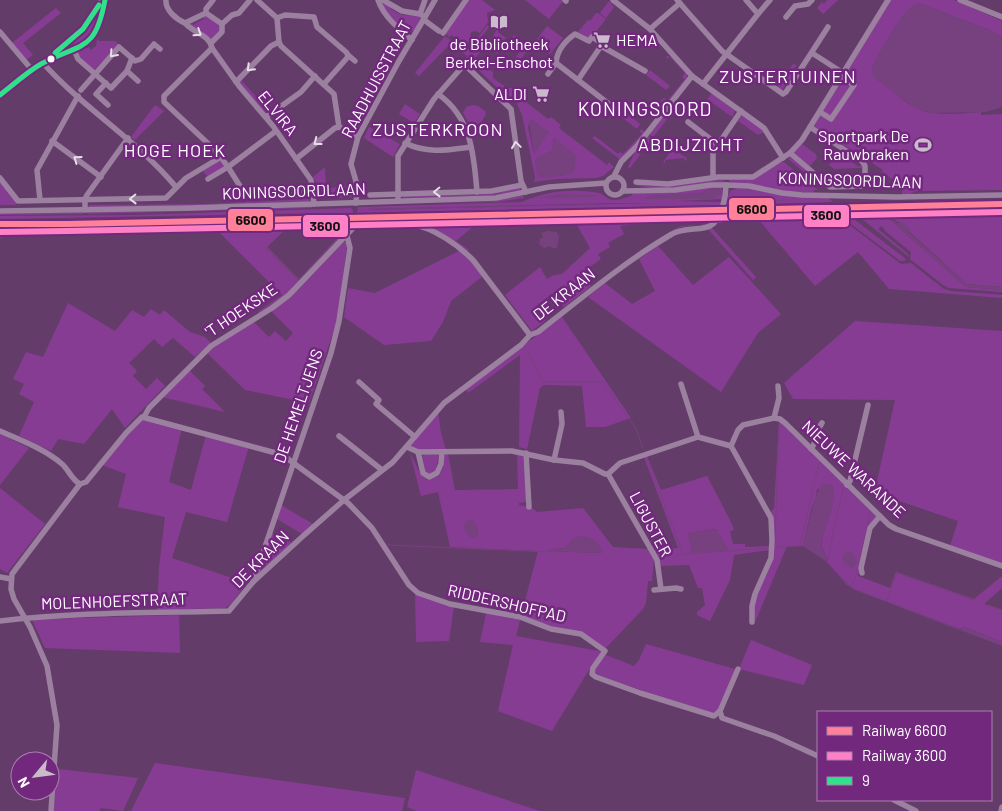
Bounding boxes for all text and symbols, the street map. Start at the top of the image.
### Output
library icon: de Bibliotheek Berkel-Enschot [489,12,509,32]
street label: RAADHUISSTRAAT [337,17,414,141]
one-way arrow [193,26,202,36]
supermarket icon: HEMA [592,30,612,50]
place label: HEMA [616,30,658,49]
place label: de Bibliotheek Berkel-Enschot [445,34,553,71]
one-way arrow [110,48,119,57]
unlabelled marker [46,54,56,64]
one-way arrow [247,63,256,72]
district label: ZUSTERTUINEN [719,65,857,87]
place label: ALDI [494,84,527,103]
supermarket icon: ALDI [531,84,551,104]
street label: ELVIRA [255,87,302,139]
district label: KONINGSOORD [578,97,712,120]
district label: ZUSTERKROON [372,118,504,140]
place label: Sportpark De Rauwbraken [818,126,909,163]
district label: ABDIJZICHT [638,133,744,155]
sports icon: Sportpark De Rauwbraken [913,135,933,155]
one-way arrow [313,136,323,145]
district label: HOGE HOEK [124,139,226,161]
one-way arrow [511,141,522,149]
one-way arrow [73,156,83,165]
street label: KONINGSOORDLAAN [778,167,922,192]
street label: KONINGSOORDLAAN [222,178,366,203]
one-way arrow [433,187,441,197]
one-way arrow [129,194,136,204]
line badge: 6600 [728,197,775,221]
text: 6600 [737,200,768,217]
line badge: 3600 [803,204,850,228]
text: 3600 [810,206,842,223]
line badge: 6600 [227,208,274,232]
text: 6600 [236,211,267,228]
line badge: 3600 [302,214,349,238]
text: 3600 [309,217,341,234]
street label: DE KRAAN [529,264,598,324]
street label: 'T HOEKSKE [201,279,280,341]
street label: DE HEMELTJENS [269,346,326,465]
street label: NIEUWE WARANDE [799,416,910,521]
street label: LIGUSTER [626,488,677,560]
street label: DE KRAAN [227,526,292,591]
street label: RIDDERSHOFPAD [446,580,568,625]
street label: MOLENHOEFSTRAAT [41,588,187,613]
legend [817,711,992,801]
text: Railway 6600 [862,721,947,739]
text: Railway 3600 [862,746,947,764]
north arrow [10,751,60,801]
text: 9 [862,771,870,789]
text: N [14,774,33,791]

